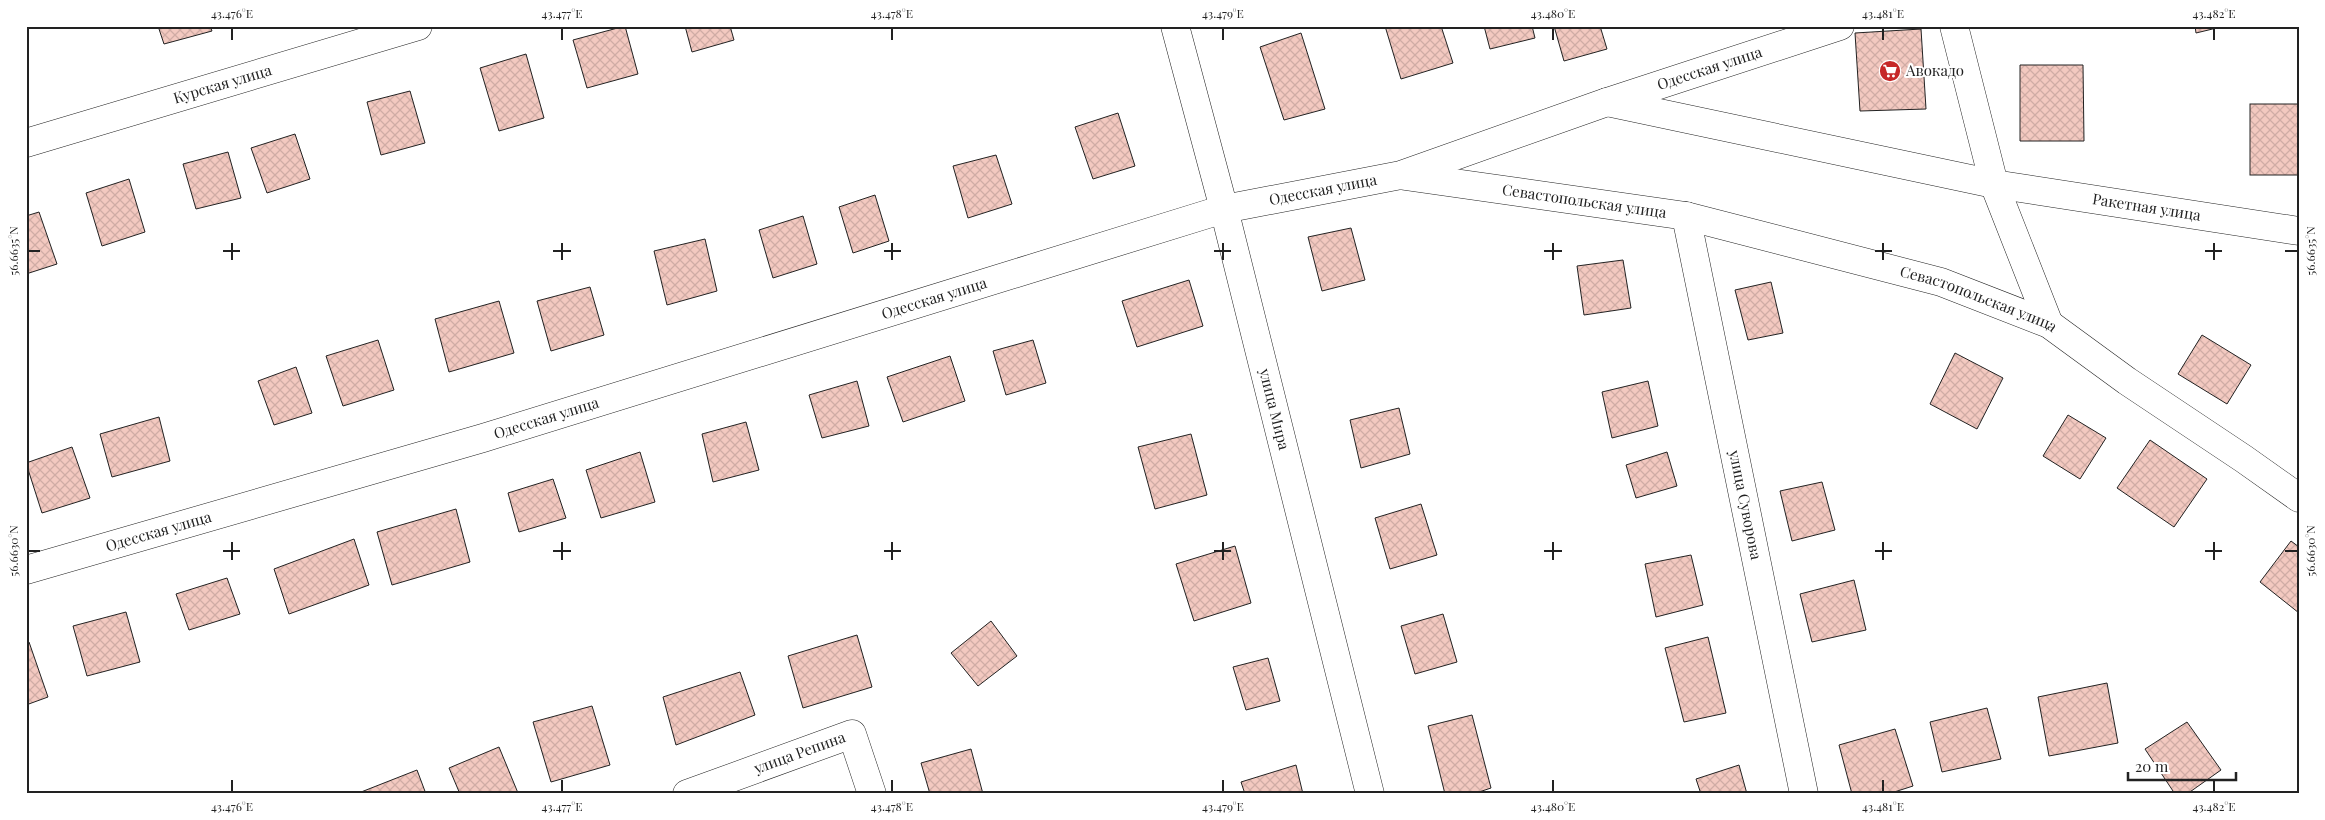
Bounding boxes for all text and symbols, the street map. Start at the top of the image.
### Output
text: 43.476°E [211,5,253,21]
text: 43.477°E [542,5,582,21]
text: 43.478°E [871,5,913,21]
text: 43.479°E [1202,5,1244,21]
text: 43.480°E [1531,5,1575,21]
text: 43.481°E [1862,5,1904,21]
text: 43.482°E [2192,5,2236,21]
street label: Одесская улица [1654,41,1765,94]
street label: Курская улица [171,59,274,108]
supermarket icon: Авокадо [1878,59,1902,83]
place label: Авокадо [1905,60,1964,80]
street label: Одесская улица [1267,169,1379,209]
street label: Севастопольская улица [1501,179,1668,222]
street label: Ракетная улица [2091,188,2203,225]
text: 56.6635°N [5,226,21,276]
text: 56.6635°N [2302,226,2318,276]
street label: Севастопольская улица [1898,261,2062,336]
street label: Одесская улица [879,272,990,323]
street label: улица Мира [1255,366,1295,452]
street label: Одесская улица [491,392,602,443]
street label: улица Суворова [1725,447,1767,562]
street label: Одесская улица [103,506,214,556]
text: 56.6630°N [5,525,21,577]
text: 56.6630°N [2302,525,2318,577]
street label: улица Репина [750,726,848,778]
scale bar [2128,750,2235,782]
text: 20 m [2135,756,2169,776]
text: 43.476°E [211,798,253,814]
text: 43.477°E [542,798,582,814]
text: 43.478°E [871,798,913,814]
text: 43.479°E [1202,798,1244,814]
text: 43.480°E [1531,798,1575,814]
text: 43.481°E [1862,798,1904,814]
text: 43.482°E [2192,798,2236,814]

